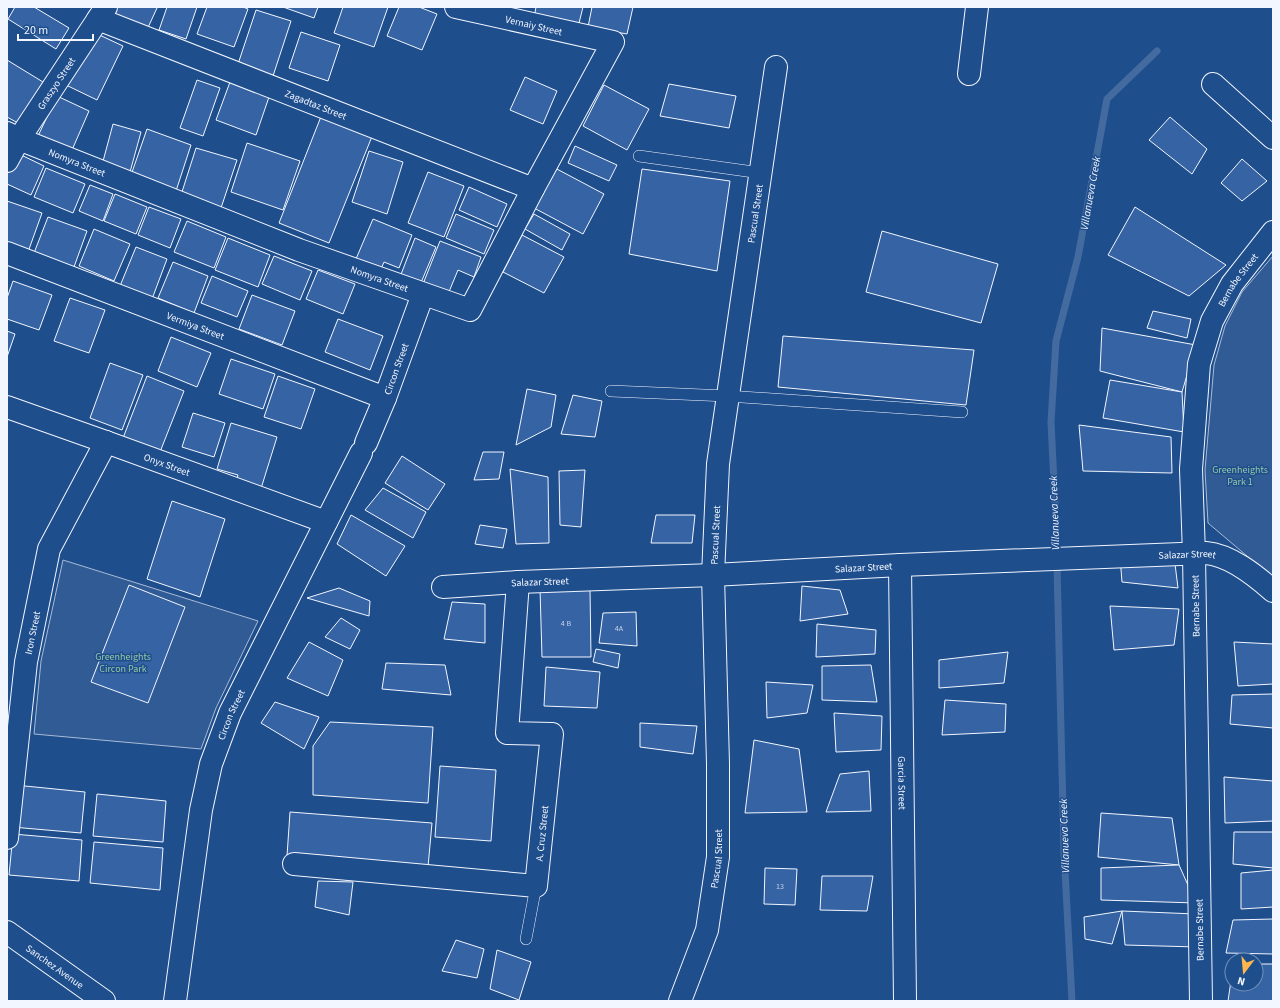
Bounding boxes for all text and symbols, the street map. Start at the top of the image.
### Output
street label: Vernaiy Street [504,13,564,39]
scale bar [18,16,93,42]
text: 20 m [24,22,48,39]
street label: Graszyo Street [34,54,79,113]
street label: Zagadtaz Street [283,87,349,124]
street label: Nomyra Street [46,145,108,181]
water label: Villanueva Creek [1077,154,1104,231]
street label: Pascual Street [744,183,767,244]
street label: Bernabe Street [1215,250,1262,309]
street label: Nomyra Street [348,263,411,296]
street label: Vermiya Street [164,309,227,344]
street label: Circon Street [381,341,413,397]
street label: Onyx Street [142,450,192,480]
park label: Greenheights Park 1 [1212,463,1268,489]
water label: Villanueva Creek [1046,475,1063,550]
street label: Pascual Street [707,504,724,565]
street label: Salazar Street [1158,547,1218,563]
street label: Salazar Street [834,559,893,576]
street label: Salazar Street [511,574,570,590]
street label: Bernabe Street [1188,574,1204,637]
street label: Iron Street [22,609,44,656]
house number: 4 B [561,618,571,629]
house number: 4A [615,623,624,634]
park label: Greenheights Circon Park [95,650,151,676]
street label: Circon Street [215,687,249,742]
street label: Garcia Street [894,756,909,811]
water label: Villanueva Creek [1056,798,1073,873]
street label: A. Cruz Street [533,804,552,862]
street label: Pascual Street [707,829,726,889]
house number: 13 [776,881,784,892]
street label: Bernabe Street [1192,898,1208,961]
street label: Sanchez Avenue [23,942,86,992]
north arrow [1224,952,1264,992]
text: N [1236,973,1247,989]

